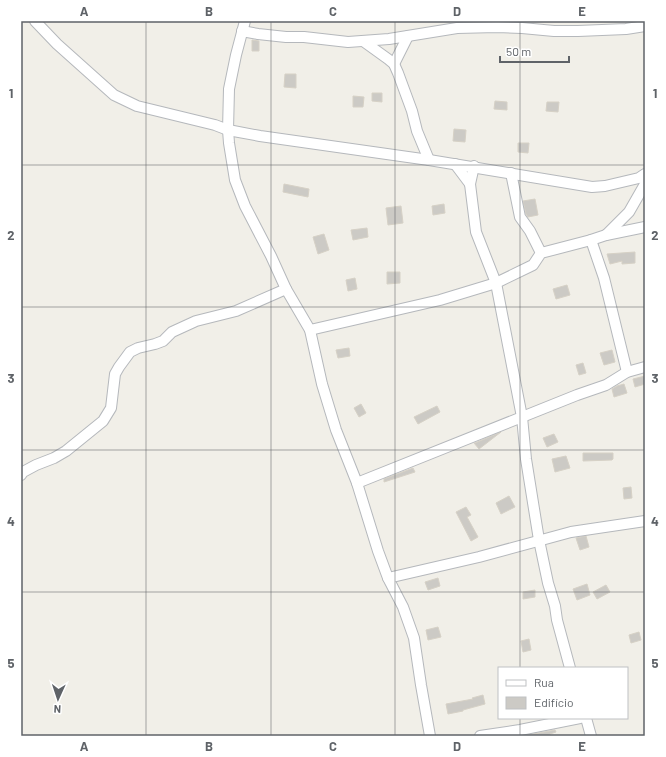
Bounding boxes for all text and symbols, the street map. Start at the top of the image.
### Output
text: A [80,3,89,19]
text: B [205,3,213,19]
text: C [329,3,337,19]
text: D [453,3,461,19]
text: E [578,3,586,19]
scale bar [500,38,569,64]
text: 50 m [506,44,531,58]
text: 1 [9,85,13,101]
text: 1 [653,85,657,101]
text: 2 [7,227,15,243]
text: 2 [651,227,659,243]
text: 3 [7,370,15,386]
text: 3 [651,370,659,386]
text: 4 [7,513,15,529]
text: 4 [651,513,659,529]
text: 5 [7,655,15,671]
text: 5 [651,655,659,671]
legend [498,667,628,719]
text: Rua [534,675,554,689]
north arrow [38,679,78,719]
text: Edifício [534,695,574,709]
text: N [53,703,61,716]
text: A [80,738,89,754]
text: B [205,738,213,754]
text: C [329,738,337,754]
text: D [453,738,461,754]
text: E [578,738,586,754]

